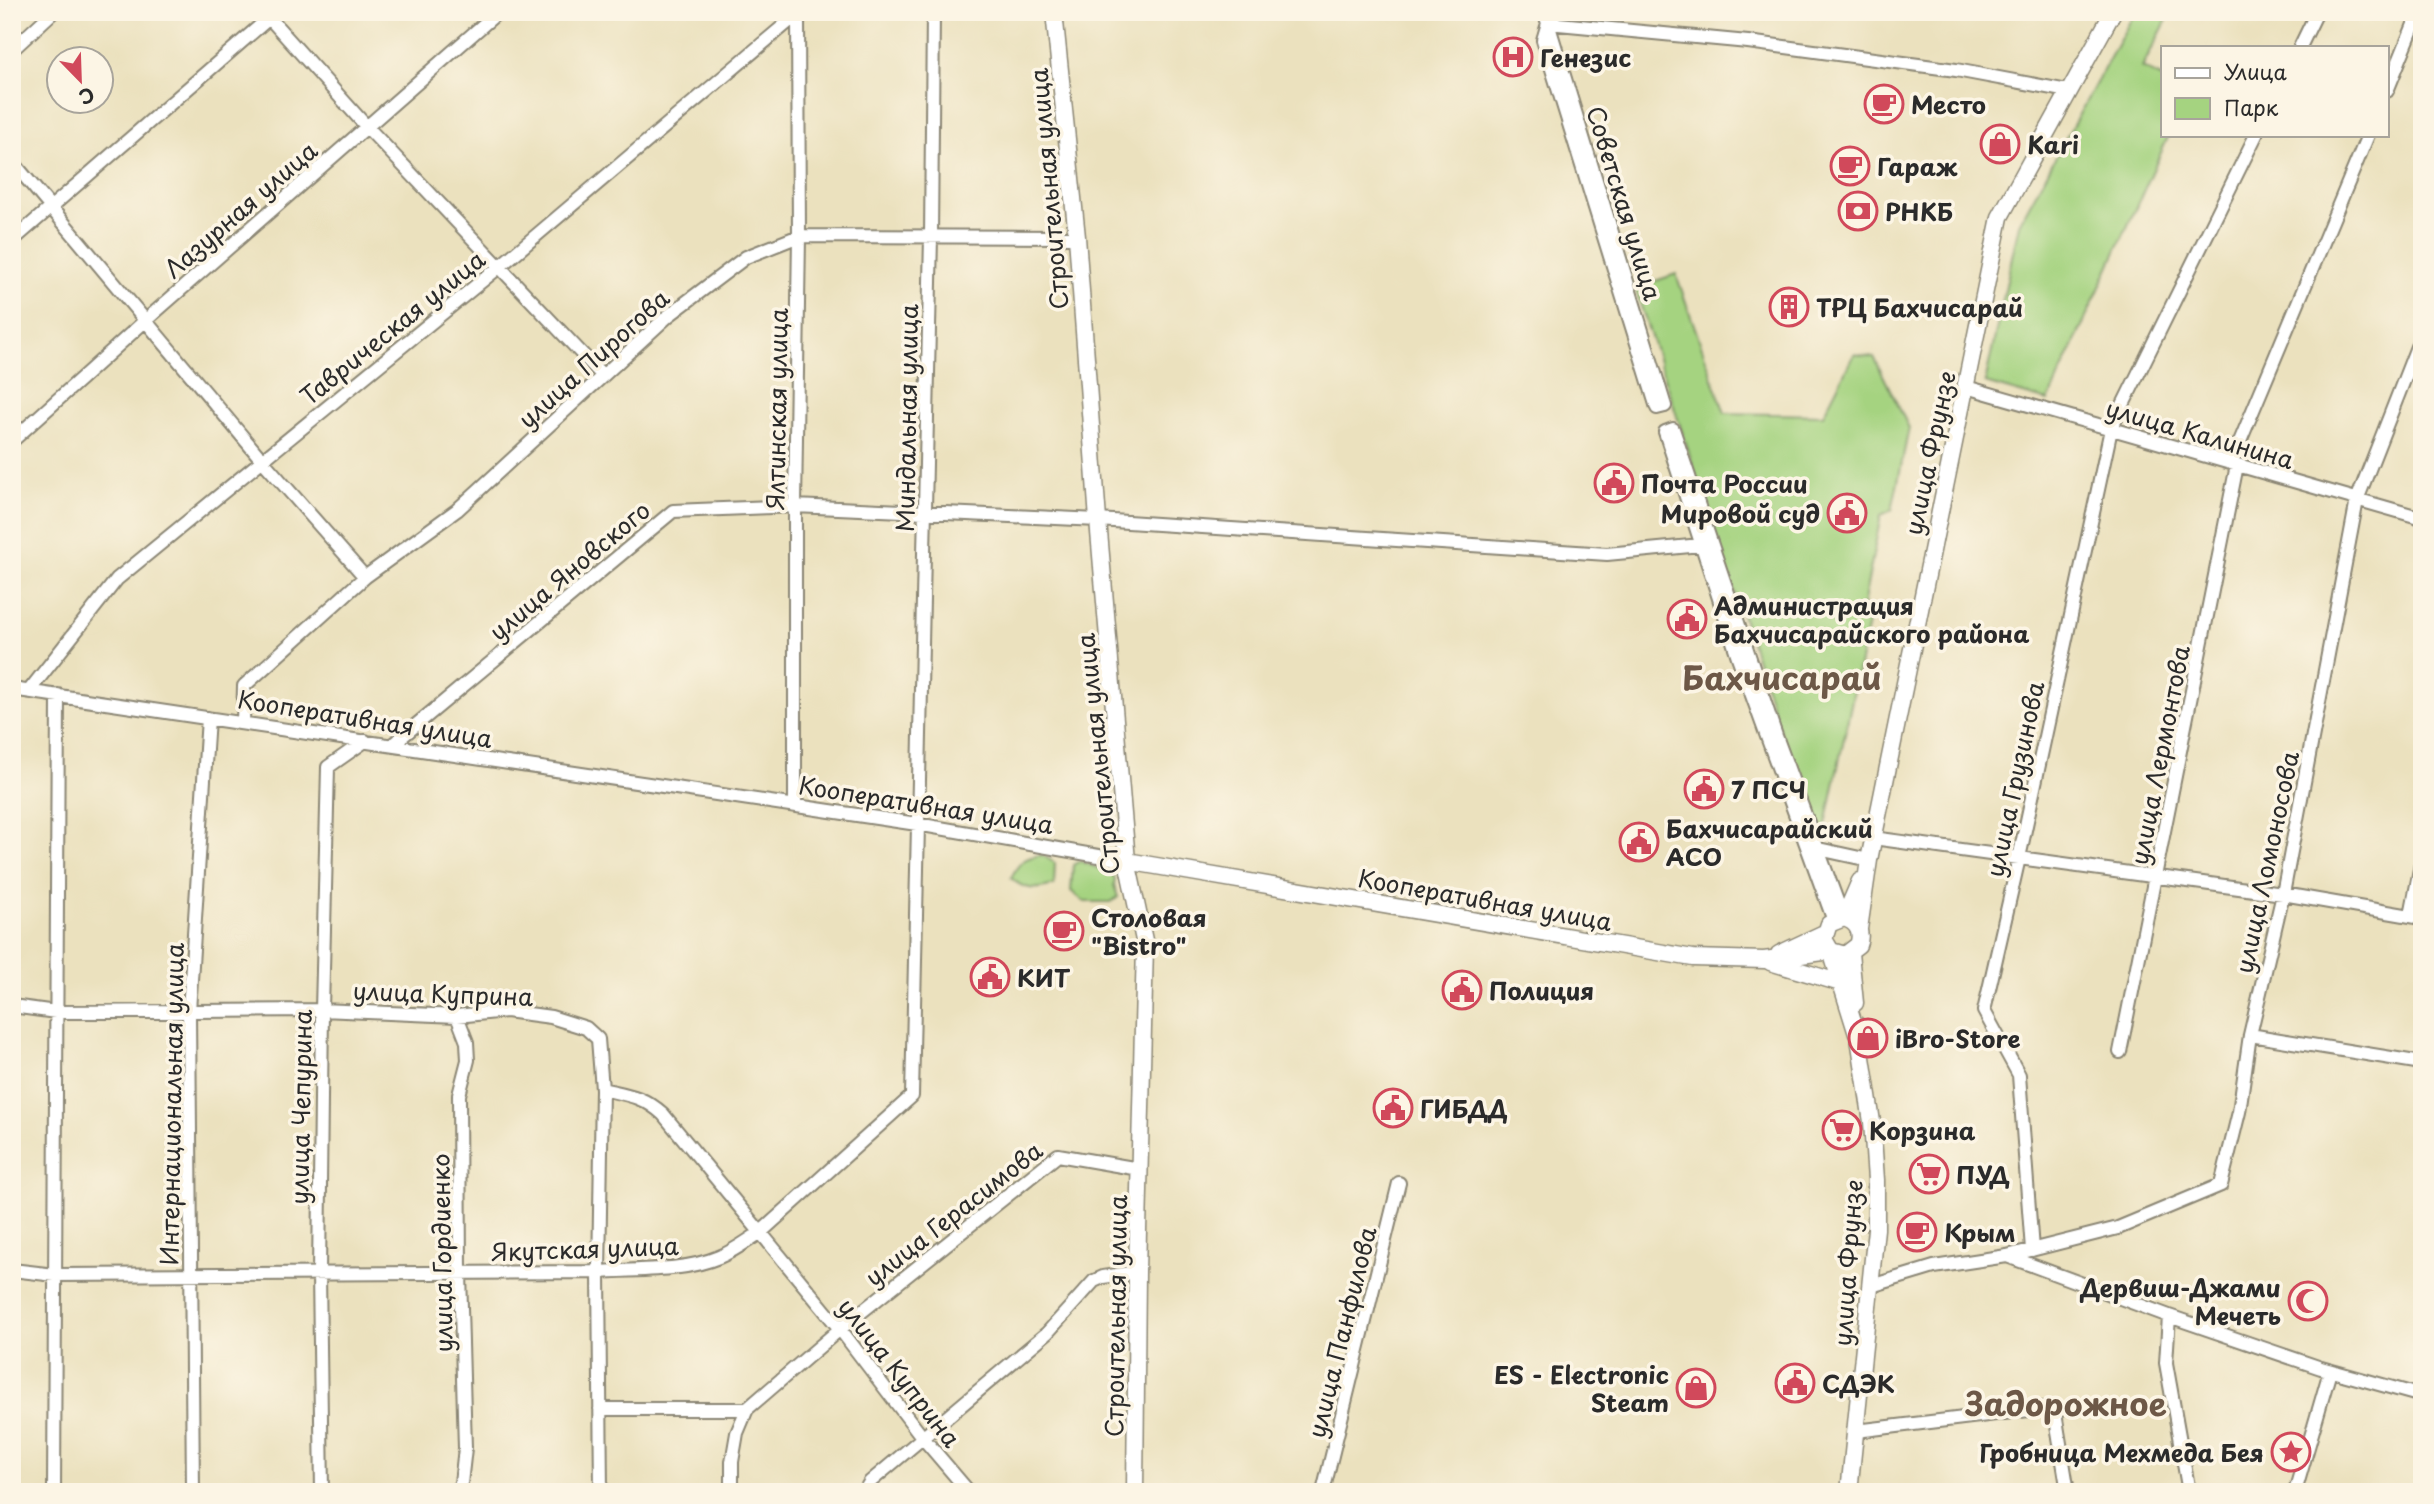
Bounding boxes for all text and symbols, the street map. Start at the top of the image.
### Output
hospital icon: Генезис [1492,36,1534,78]
place label: Генезис [1540,39,1631,75]
north arrow [46,46,116,116]
legend [2161,46,2388,136]
text: Улица [2224,55,2287,87]
street label: Строительная улица [1020,67,1076,311]
text: С [75,81,99,112]
cafe icon: Место [1863,83,1905,125]
place label: Место [1911,86,1986,122]
text: Парк [2224,91,2279,123]
street label: Советская улица [1578,101,1672,305]
shop icon: Kari [1979,123,2021,165]
place label: Kari [2027,126,2079,162]
street label: Лазурная улица [155,132,325,286]
cafe icon: Гараж [1829,145,1871,187]
place label: Гараж [1877,148,1958,184]
bank icon: РНКБ [1837,190,1879,232]
place label: РНКБ [1885,193,1953,229]
street label: Таврическая улица [292,241,492,413]
street label: улица Пирогова [509,280,677,436]
building icon: ТРЦ Бахчисарай [1768,286,1810,328]
place label: ТРЦ Бахчисарай [1816,289,2023,325]
street label: Миндальная улица [886,304,926,532]
street label: Ялтинская улица [756,308,796,510]
street label: улица Фрунзе [1894,368,1964,538]
street label: улица Калинина [2102,389,2298,477]
public building icon: Почта России [1593,462,1635,504]
place label: Почта России [1641,465,1808,501]
street label: улица Яновского [481,492,657,648]
public building icon: Мировой суд [1826,492,1868,534]
place label: Мировой суд [1661,495,1820,531]
place label: Администрация Бахчисарайского района [1714,587,2030,651]
public building icon: Администрация Бахчисарайского района [1666,598,1708,640]
street label: Строительная улица [1066,632,1128,876]
street label: улица Лермонтова [2120,642,2198,868]
district label: Бахчисарай [1682,653,1882,701]
street label: улица Грузинова [1976,678,2052,880]
street label: Кооперативная улица [235,680,495,756]
street label: улица Ломоносова [2225,748,2307,976]
street label: Кооперативная улица [796,766,1056,842]
public building icon: 7 ПСЧ [1683,768,1725,810]
place label: 7 ПСЧ [1731,771,1806,807]
place label: Бахчисарайский АСО [1666,810,1873,874]
public building icon: Бахчисарайский АСО [1618,821,1660,863]
street label: Кооперативная улица [1355,859,1615,939]
place label: Столовая "Bistro" [1091,899,1207,963]
cafe icon: Столовая "Bistro" [1043,910,1085,952]
street label: Интернациональная улица [150,942,192,1266]
public building icon: КИТ [969,956,1011,998]
place label: КИТ [1017,959,1071,995]
public building icon: Полиция [1441,969,1483,1011]
street label: улица Куприна [352,972,534,1014]
place label: Полиция [1489,972,1594,1008]
street label: улица Чепурина [280,1009,320,1205]
shop icon: iBro-Store [1847,1017,1889,1059]
place label: iBro-Store [1895,1020,2021,1056]
public building icon: ГИБДД [1372,1087,1414,1129]
place label: ГИБДД [1420,1090,1507,1126]
supermarket icon: Корзина [1821,1109,1863,1151]
place label: Корзина [1869,1112,1976,1148]
street label: улица Герасимова [856,1132,1050,1294]
street label: улица Гордиенко [421,1153,461,1353]
supermarket icon: ПУД [1908,1153,1950,1195]
place label: ПУД [1956,1156,2010,1192]
street label: улица Фрунзе [1823,1179,1871,1347]
street label: Строительная улица [1095,1195,1135,1437]
cafe icon: Крым [1896,1211,1938,1253]
place label: Крым [1944,1214,2016,1250]
street label: улица Панфилова [1297,1223,1385,1441]
street label: Якутская улица [491,1227,679,1269]
place label: Дервиш-Джами Мечеть [2079,1269,2281,1333]
mosque icon: Дервиш-Джами Мечеть [2287,1280,2329,1322]
street label: улица Куприна [830,1290,970,1454]
place label: ES - Electronic Steam [1494,1356,1669,1420]
public building icon: СДЭК [1774,1362,1816,1404]
place label: СДЭК [1822,1365,1895,1401]
shop icon: ES - Electronic Steam [1675,1367,1717,1409]
district label: Задорожное [1964,1379,2167,1427]
place icon: Гробница Мехмеда Бея [2270,1431,2312,1473]
place label: Гробница Мехмеда Бея [1979,1434,2264,1470]

